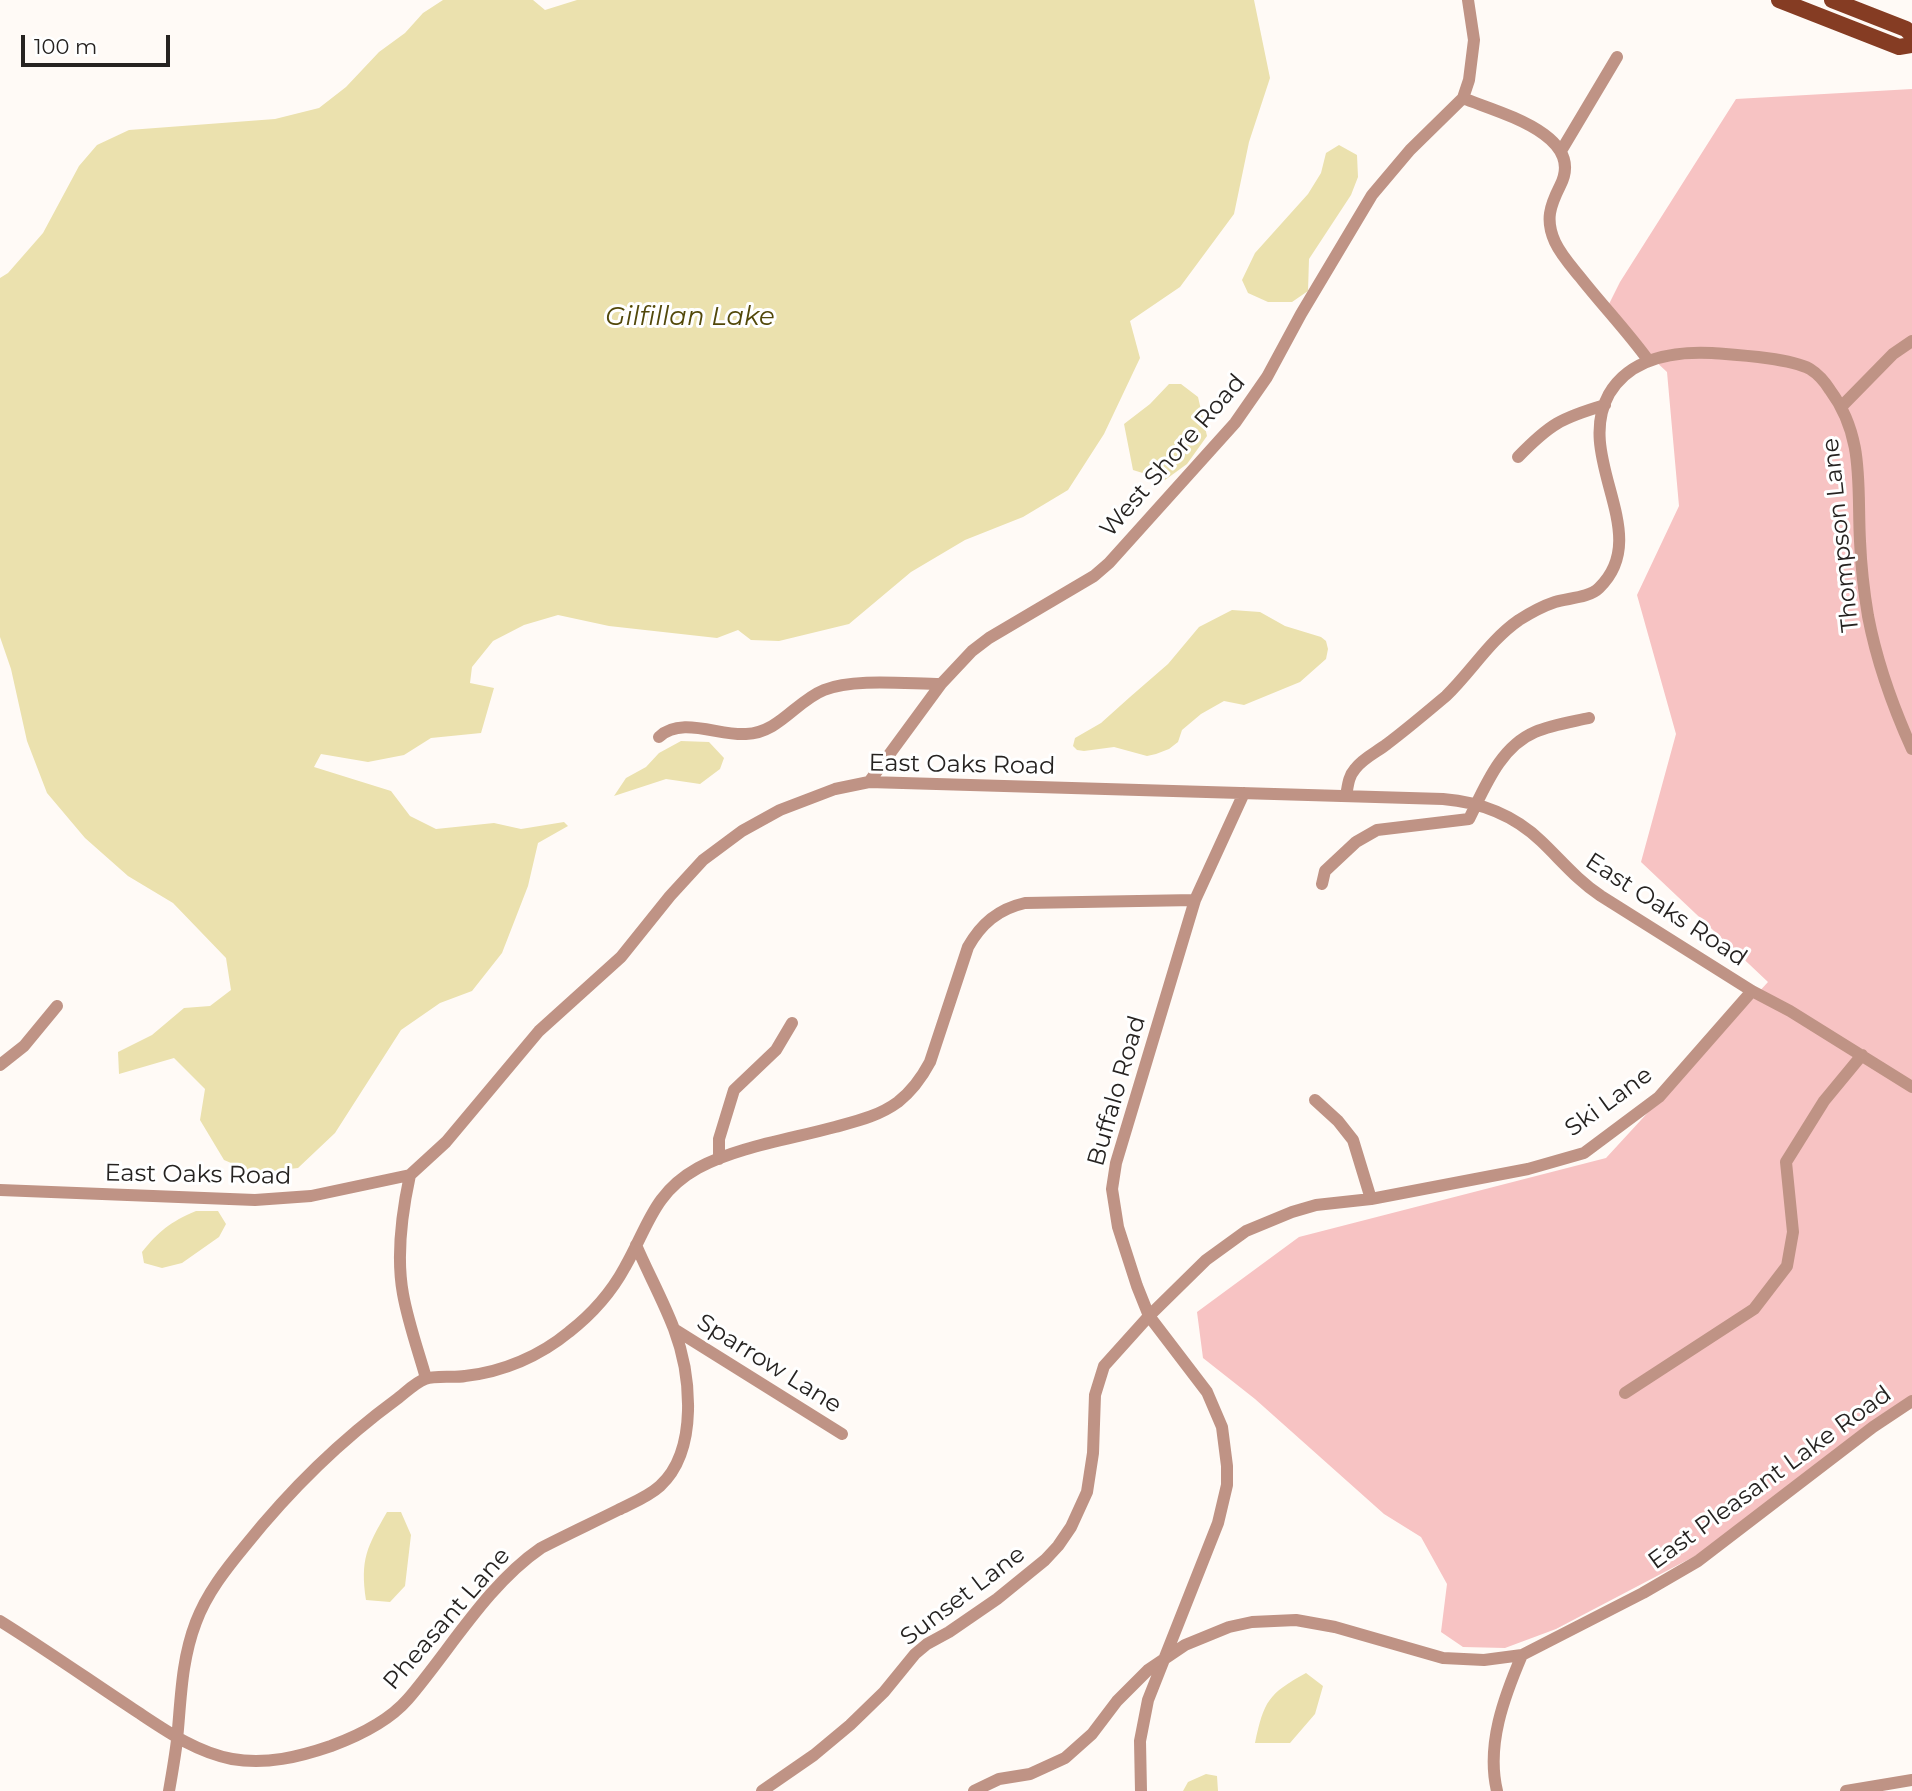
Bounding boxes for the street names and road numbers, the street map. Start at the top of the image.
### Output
street label: West Shore Road [1094,369,1252,543]
street label: Thompson Lane [1816,436,1866,634]
street label: East Oaks Road [868,749,1056,781]
street label: East Oaks Road [1580,847,1752,973]
street label: Buffalo Road [1082,1013,1152,1169]
street label: Ski Lane [1560,1061,1658,1143]
street label: East Oaks Road [104,1159,292,1191]
street label: Sparrow Lane [691,1308,847,1420]
street label: East Pleasant Lake Road [1643,1380,1897,1576]
street label: Sunset Lane [895,1540,1031,1652]
street label: Pheasant Lane [377,1542,517,1696]

